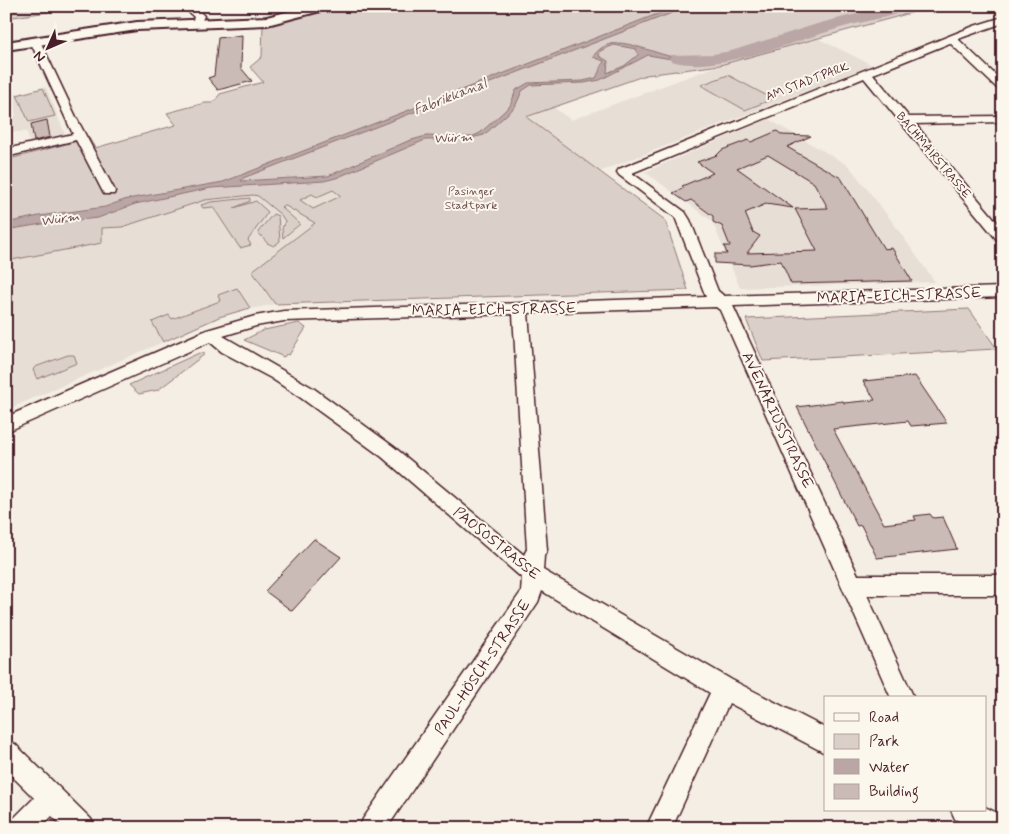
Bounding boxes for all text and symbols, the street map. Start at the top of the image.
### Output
north arrow [22,22,72,72]
text: N [30,47,49,66]
street label: AM STADTPARK [763,59,851,105]
water label: Fabrikkanal [411,74,491,119]
street label: BACHMAIRSTRASSE [892,109,974,203]
water label: Würm [433,128,473,148]
park label: Pasinger Stadtpark [445,184,497,214]
water label: Würm [40,207,81,231]
street label: MARIA-EICH-STRASSE [816,283,982,309]
street label: MARIA-EICH-STRASSE [412,299,577,321]
street label: AVENARIUSSTRASSE [737,349,818,492]
street label: PAOSOSTRASSE [449,503,544,585]
street label: PAUL-HÖSCH-STRASSE [430,596,536,739]
legend [824,696,986,812]
text: Road [869,708,899,728]
text: Park [869,732,899,752]
text: Water [869,758,909,778]
text: Building [869,782,919,803]

